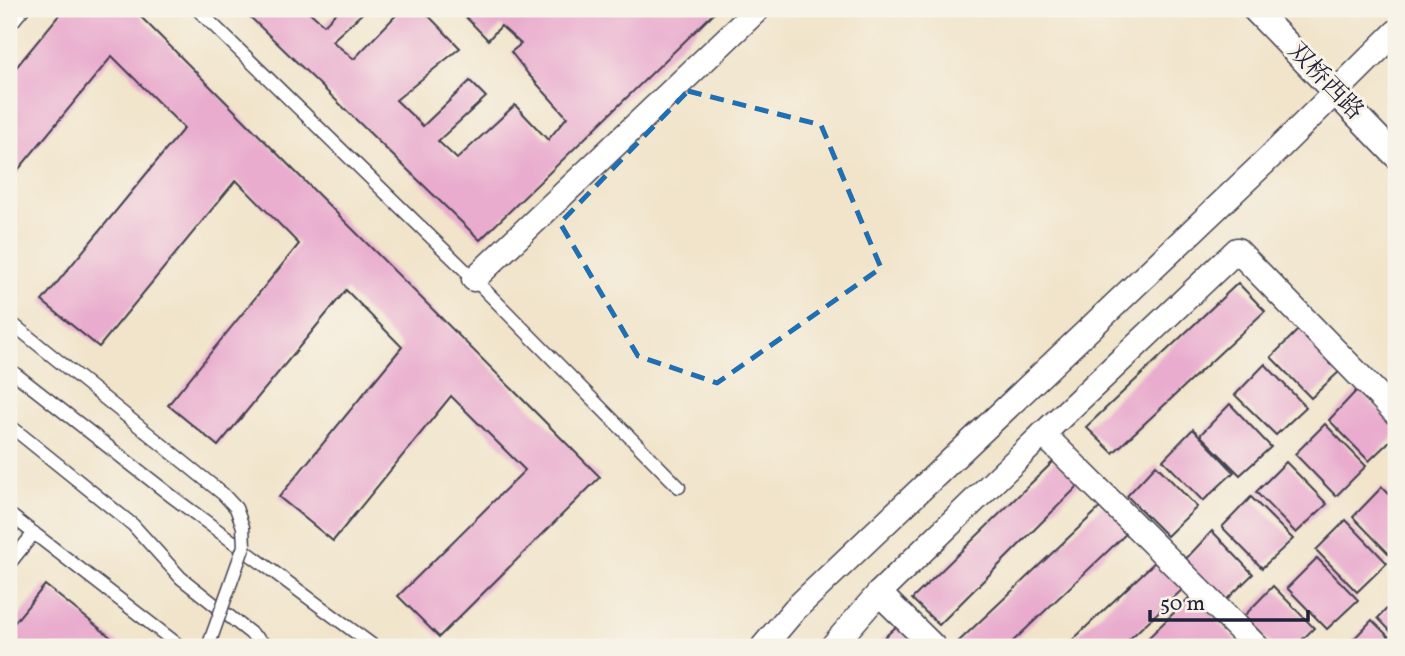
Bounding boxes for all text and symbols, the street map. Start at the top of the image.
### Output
street label: 双桥西路 [1279,36,1371,128]
scale bar [1150,579,1307,623]
text: 50 m [1160,590,1205,619]

